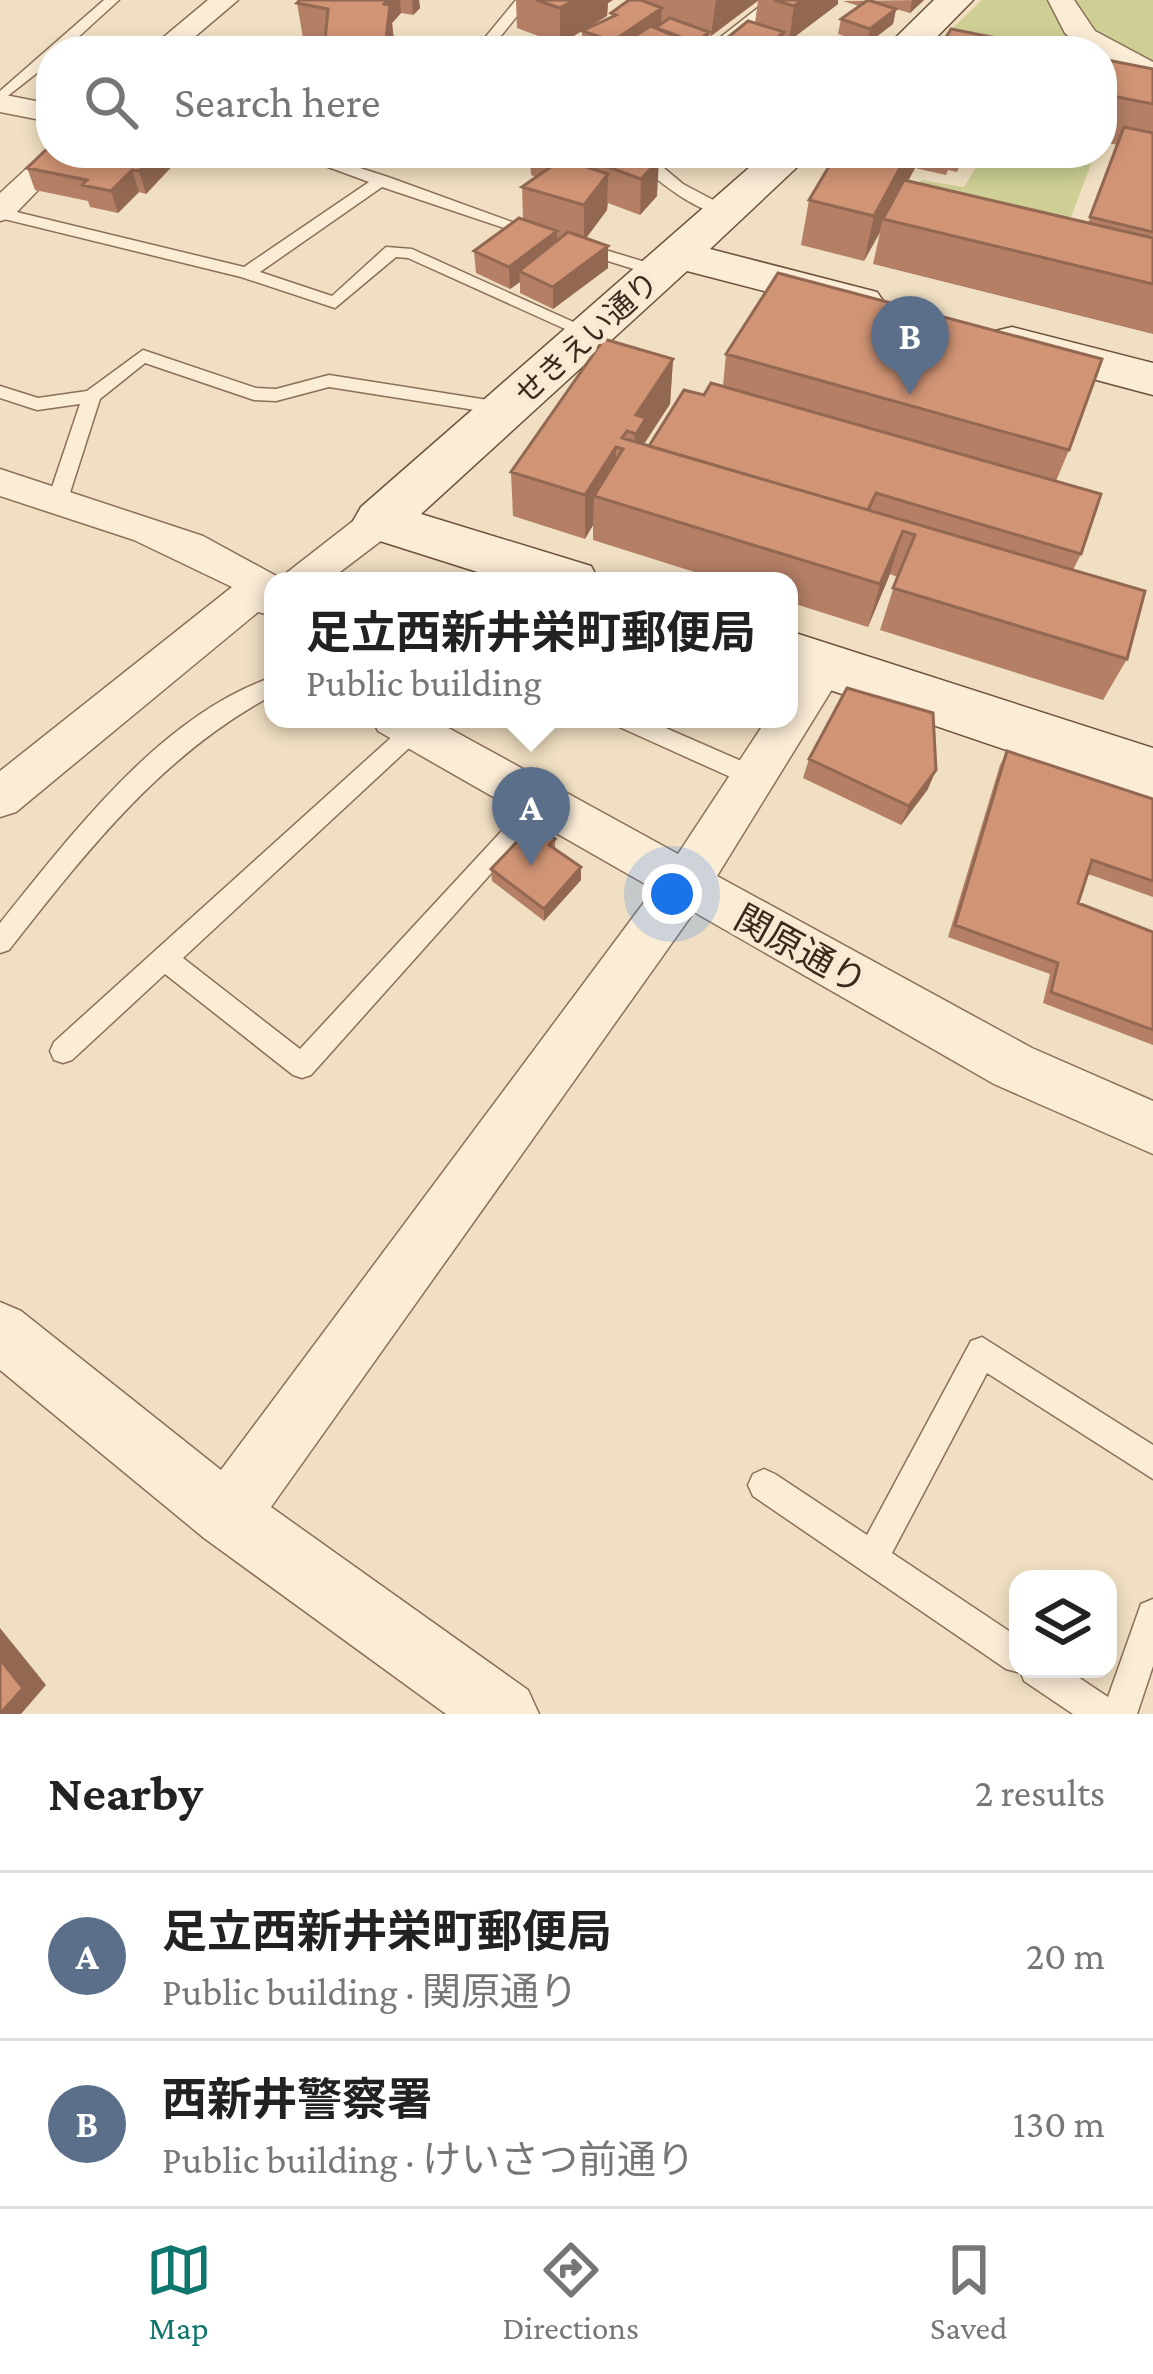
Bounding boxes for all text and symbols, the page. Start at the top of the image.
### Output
search box [36,36,1117,168]
icon: search [78,69,144,135]
text: Search here [174,77,381,127]
street label: せきえい通り [509,265,665,410]
pin: B [871,296,949,395]
popup [264,572,798,728]
text: 足立西新井栄町郵便局 [306,608,756,658]
text: Public building [306,661,542,704]
pin: A [492,767,570,866]
your location [642,864,702,924]
street label: 関原通り [728,897,873,1002]
map controls [1009,1570,1117,1678]
button: layers [1009,1570,1117,1678]
text: Nearby [48,1764,203,1821]
text: 2 results [975,1771,1105,1814]
text: 足立西新井栄町郵便局 [162,1907,612,1957]
text: A [75,1934,99,1977]
text: 20 m [1026,1934,1105,1977]
text: Public building · 関原通り [162,1970,578,2013]
text: 西新井警察署 [162,2075,432,2125]
text: B [76,2102,98,2145]
text: 130 m [1013,2102,1105,2145]
text: Public building · けいさつ前通り [162,2138,695,2181]
tab: Map [146,2237,212,2346]
tab: Directions [503,2237,639,2346]
tab: Saved [930,2237,1007,2346]

